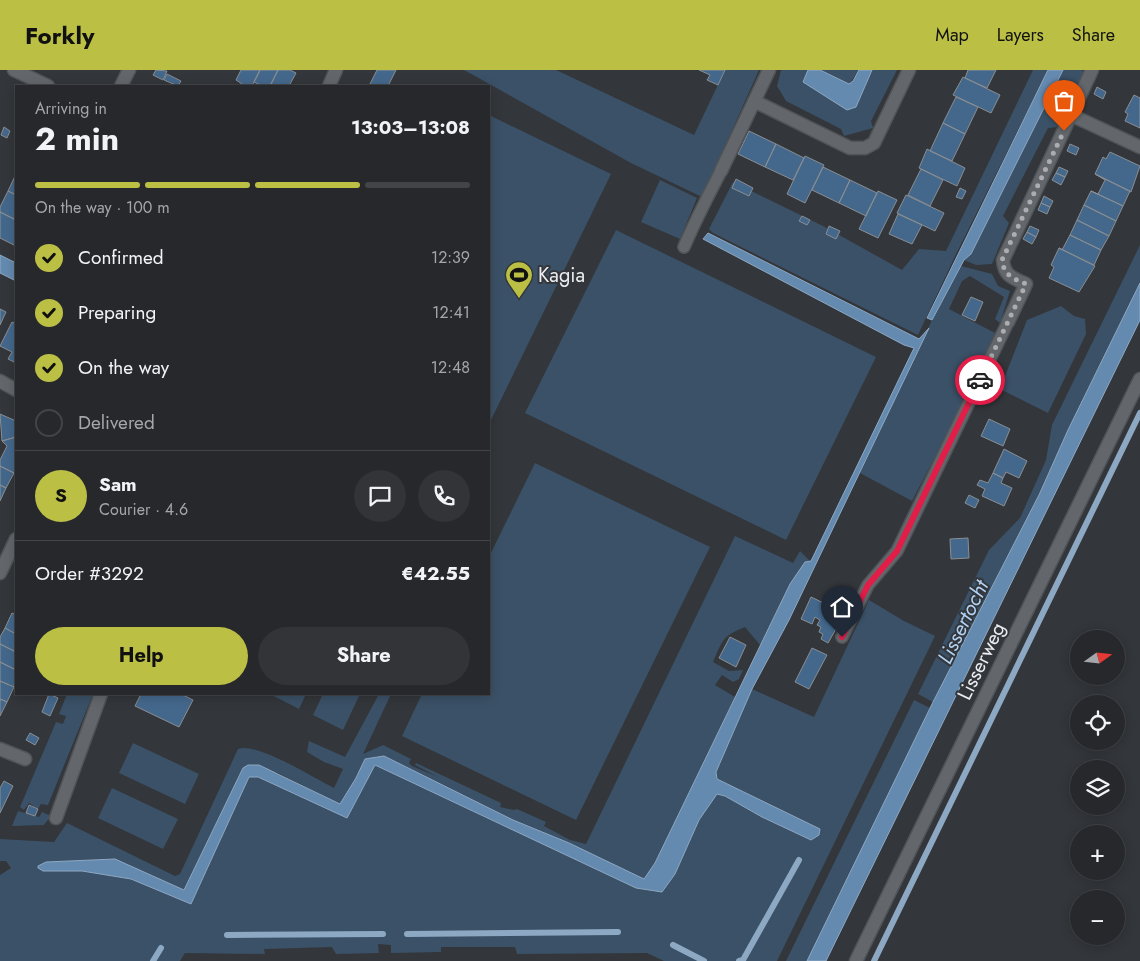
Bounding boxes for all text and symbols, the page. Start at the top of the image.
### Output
text: Forkly [25,18,94,53]
text: Map [935,22,969,48]
text: Layers [997,22,1044,48]
text: Share [1072,22,1115,48]
pin [1043,80,1085,131]
icon: bag [1050,87,1078,115]
text: Arriving in [35,97,107,120]
text: 13:03–13:08 [351,114,470,141]
text: 2 min [35,116,119,162]
text: On the way · 100 m [35,196,170,219]
icon: check [35,244,63,272]
text: Confirmed [78,244,164,271]
text: 12:39 [431,246,470,269]
sports icon: Kagia [504,260,534,299]
place label: Kagia [538,261,585,290]
icon: check [35,299,63,327]
text: Preparing [78,299,156,326]
text: 12:41 [432,301,470,324]
icon: check [35,354,63,382]
text: On the way [78,354,169,381]
courier [955,355,1005,405]
text: 12:48 [431,356,470,379]
icon: car [966,366,994,394]
text: Delivered [78,409,155,436]
button: chat [354,470,406,522]
button: phone [418,470,470,522]
text: Sam [99,471,137,498]
text: S [55,482,67,509]
text: Courier · 4.6 [99,498,188,521]
text: Order #3292 [35,560,144,587]
text: €42.55 [401,560,470,587]
water label: Lissertocht [930,574,997,669]
pin [821,586,863,637]
icon: home [828,593,856,621]
street label: Lisserweg [950,618,1013,705]
button: Help [35,627,248,685]
button: Share [258,627,470,685]
north arrow [1070,630,1125,685]
map controls [1070,630,1125,945]
button: locate [1070,695,1125,750]
button: layers [1070,760,1125,815]
button: + [1070,825,1125,880]
button: − [1070,890,1125,945]

